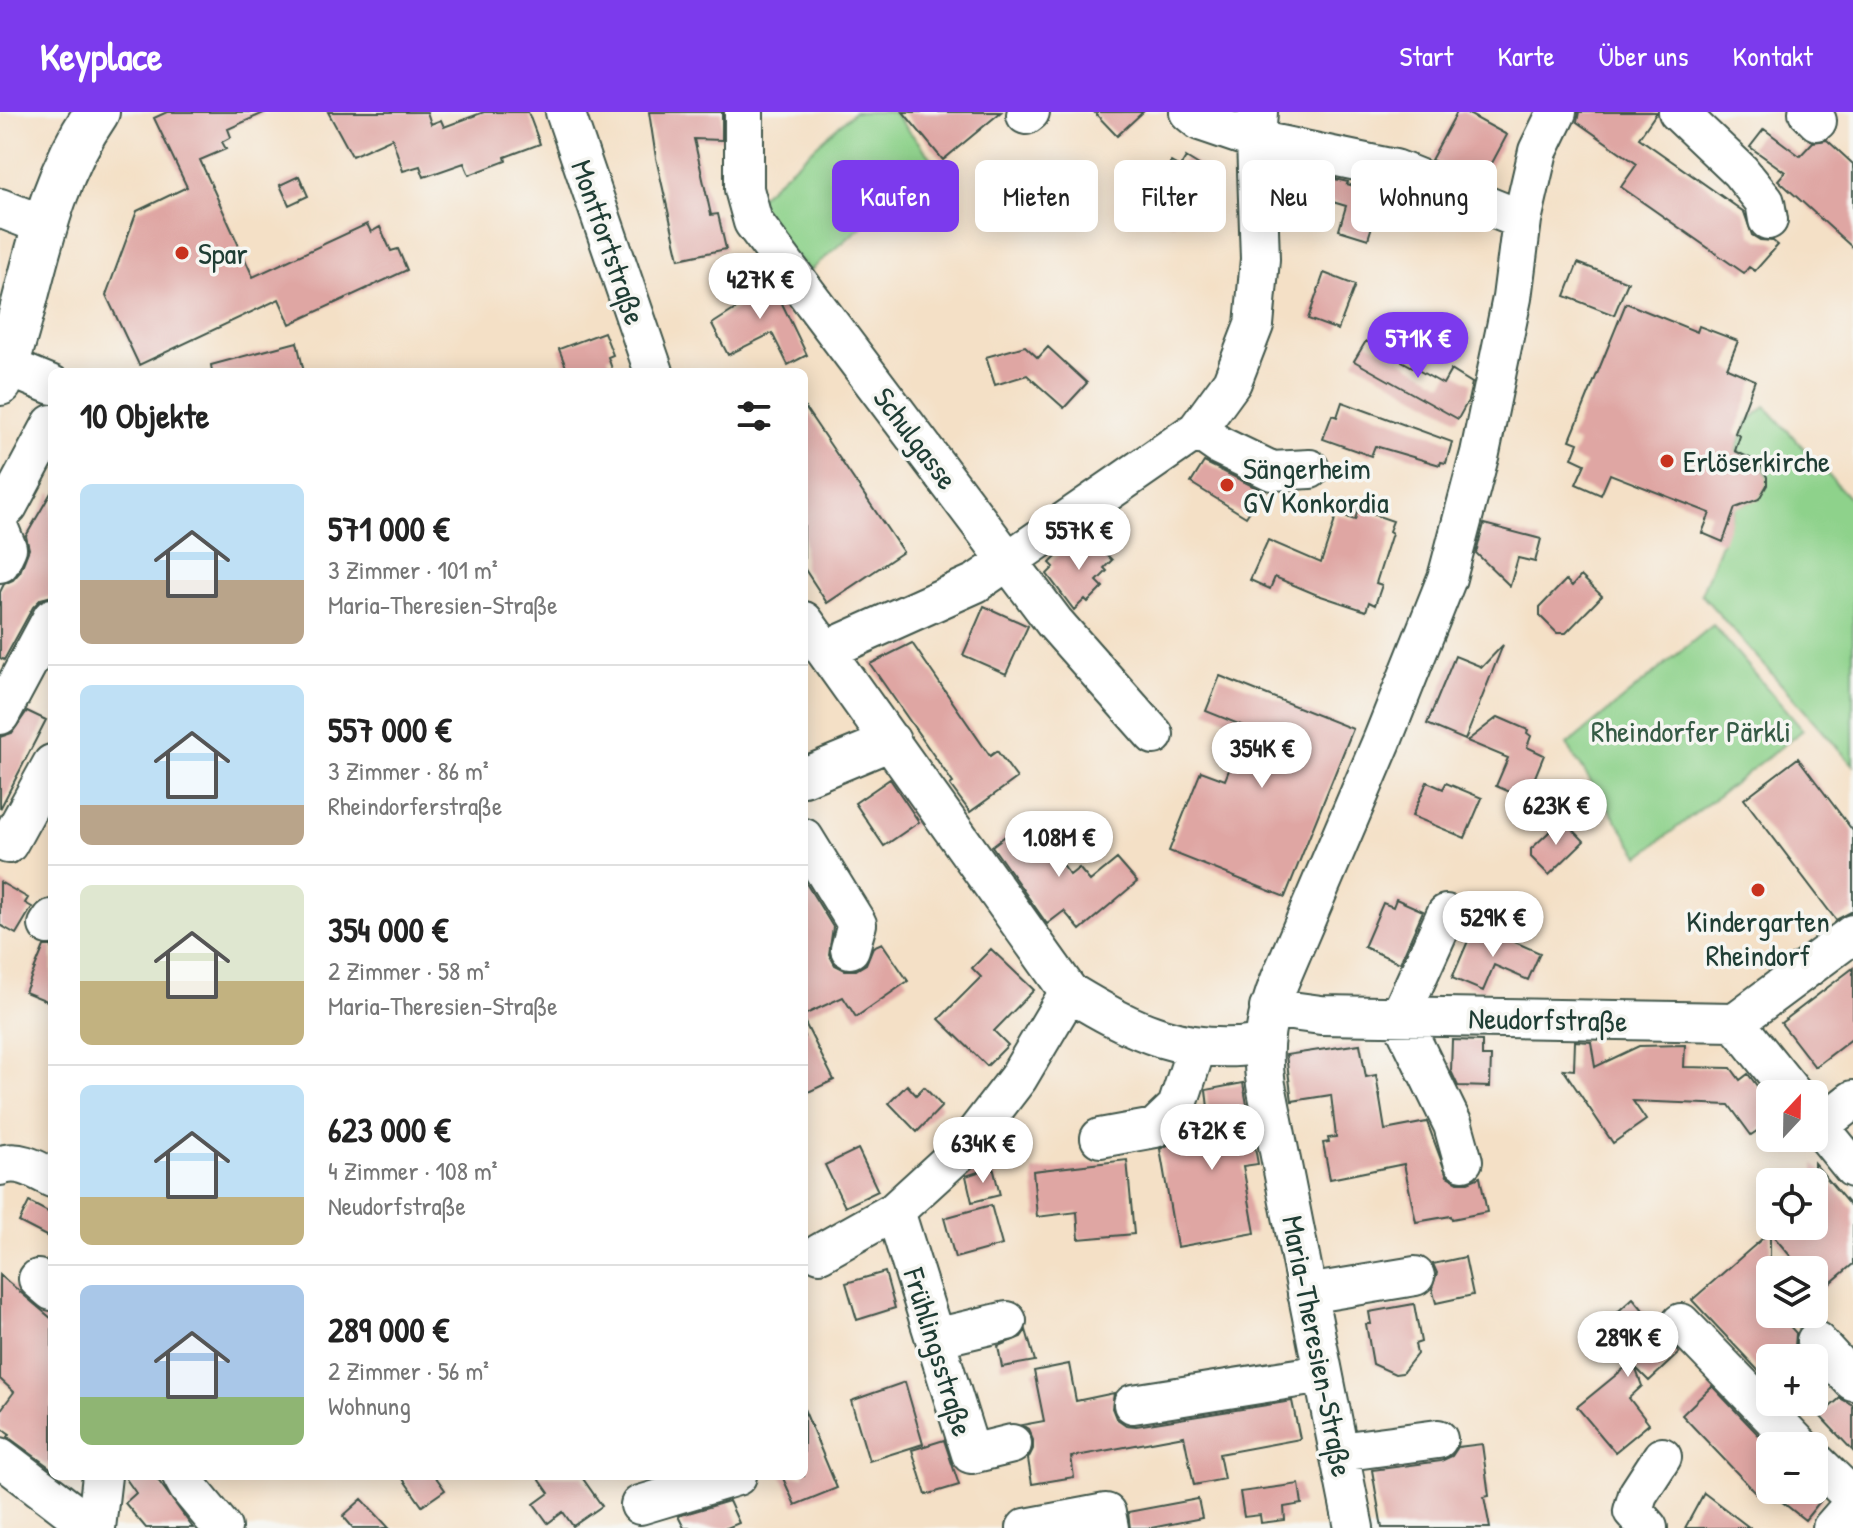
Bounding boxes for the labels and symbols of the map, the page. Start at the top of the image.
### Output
street label: Montfortstraße [562,154,656,330]
place label: Spar [198,233,248,273]
marker: Spar [173,244,191,262]
pin: 427K € [695,253,825,321]
pin: 571K € [1353,312,1483,380]
street label: Schulgasse [864,379,968,497]
place label: Erlöserkirche [1683,441,1830,481]
place label: Sängerheim GV Konkordia [1243,448,1389,522]
marker: Erlöserkirche [1658,452,1676,470]
marker: Sängerheim GV Konkordia [1218,476,1236,494]
pin: 557K € [1014,504,1144,572]
park label: Rheindorfer Pärkli [1591,711,1791,751]
pin: 354K € [1197,722,1327,790]
pin: 623K € [1491,779,1621,847]
pin: 1.08M € [985,811,1133,879]
marker: Kindergarten Rheindorf [1749,881,1767,899]
pin: 529K € [1428,891,1558,959]
place label: Kindergarten Rheindorf [1686,901,1830,975]
street label: Neudorfstraße [1468,998,1628,1040]
north arrow [1756,1080,1828,1152]
pin: 672K € [1147,1104,1277,1172]
pin: 634K € [918,1117,1048,1185]
street label: Maria-Theresien-Straße [1273,1212,1363,1480]
street label: Frühlingsstraße [894,1262,984,1441]
pin: 289K € [1563,1311,1693,1379]

